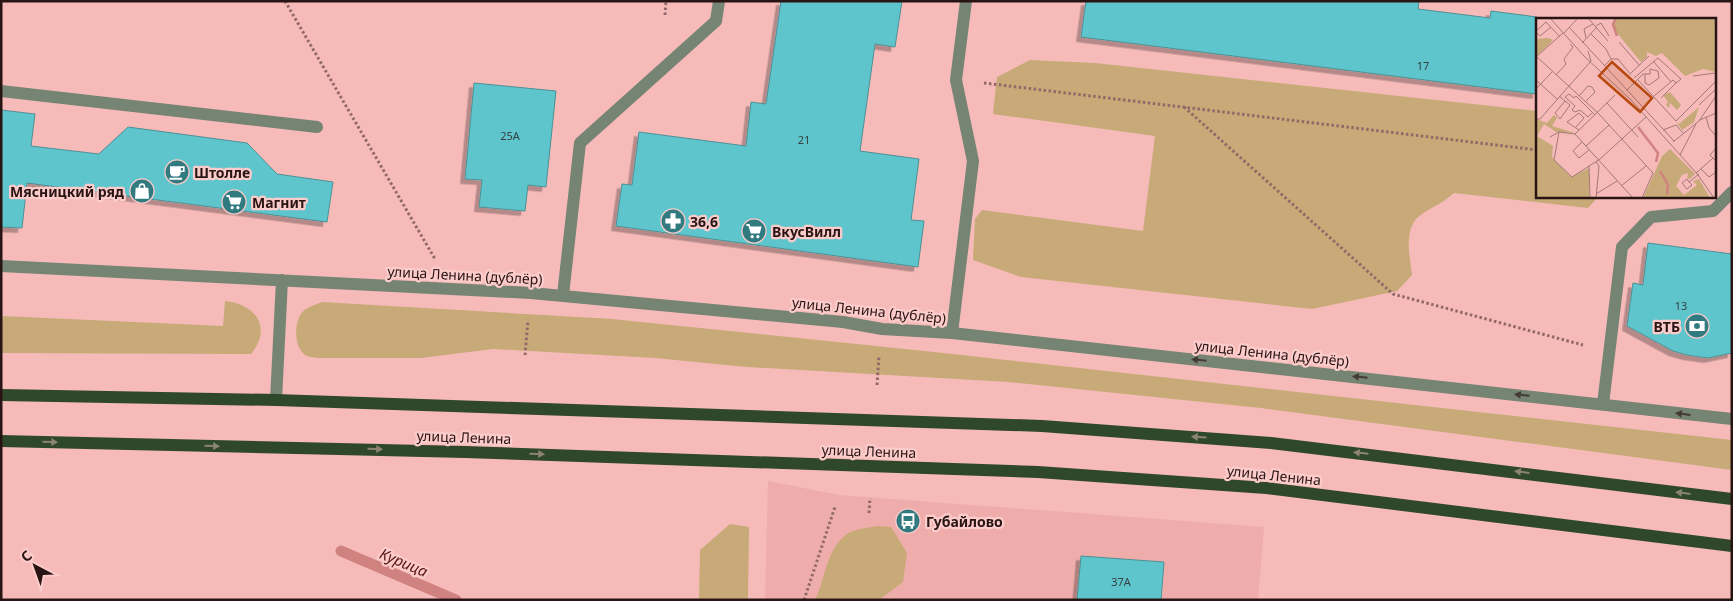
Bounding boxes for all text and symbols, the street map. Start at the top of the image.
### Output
inset map [1536,18,1716,198]
house number: 17 [1417,58,1429,73]
house number: 25А [500,128,521,143]
house number: 21 [798,132,810,147]
cafe icon: Штолле [164,159,190,185]
place label: Штолле [194,163,250,182]
shop icon: Мясницкий ряд [129,178,155,204]
place label: Мясницкий ряд [10,182,124,201]
supermarket icon: Магнит [221,189,247,215]
place label: Магнит [252,193,306,212]
pharmacy icon: 36,6 [660,208,686,234]
place label: 36,6 [690,212,718,231]
supermarket icon: ВкусВилл [741,218,767,244]
place label: ВкусВилл [772,222,841,241]
street label: улица Ленина (дублёр) [387,261,543,289]
street label: улица Ленина (дублёр) [791,292,947,328]
house number: 13 [1675,298,1687,313]
bank icon: ВТБ [1684,313,1710,339]
place label: ВТБ [1654,317,1680,336]
street label: улица Ленина (дублёр) [1194,335,1350,371]
one-way arrow [1191,356,1207,364]
one-way arrow [1352,373,1368,381]
one-way arrow [1514,391,1530,399]
one-way arrow [1675,409,1691,417]
street label: улица Ленина [416,426,512,448]
one-way arrow [1191,433,1207,441]
one-way arrow [42,438,58,446]
street label: улица Ленина [821,440,917,462]
one-way arrow [205,442,221,450]
one-way arrow [367,446,383,454]
one-way arrow [1353,449,1369,457]
one-way arrow [530,451,546,459]
street label: улица Ленина [1226,461,1322,489]
one-way arrow [1514,468,1530,476]
one-way arrow [1675,489,1691,497]
bus stop icon: Губайлово [895,508,921,534]
place label: Губайлово [926,512,1003,531]
north arrow [10,541,60,591]
water label: Курица [377,543,431,581]
text: С [17,546,36,566]
house number: 37А [1111,574,1132,589]

